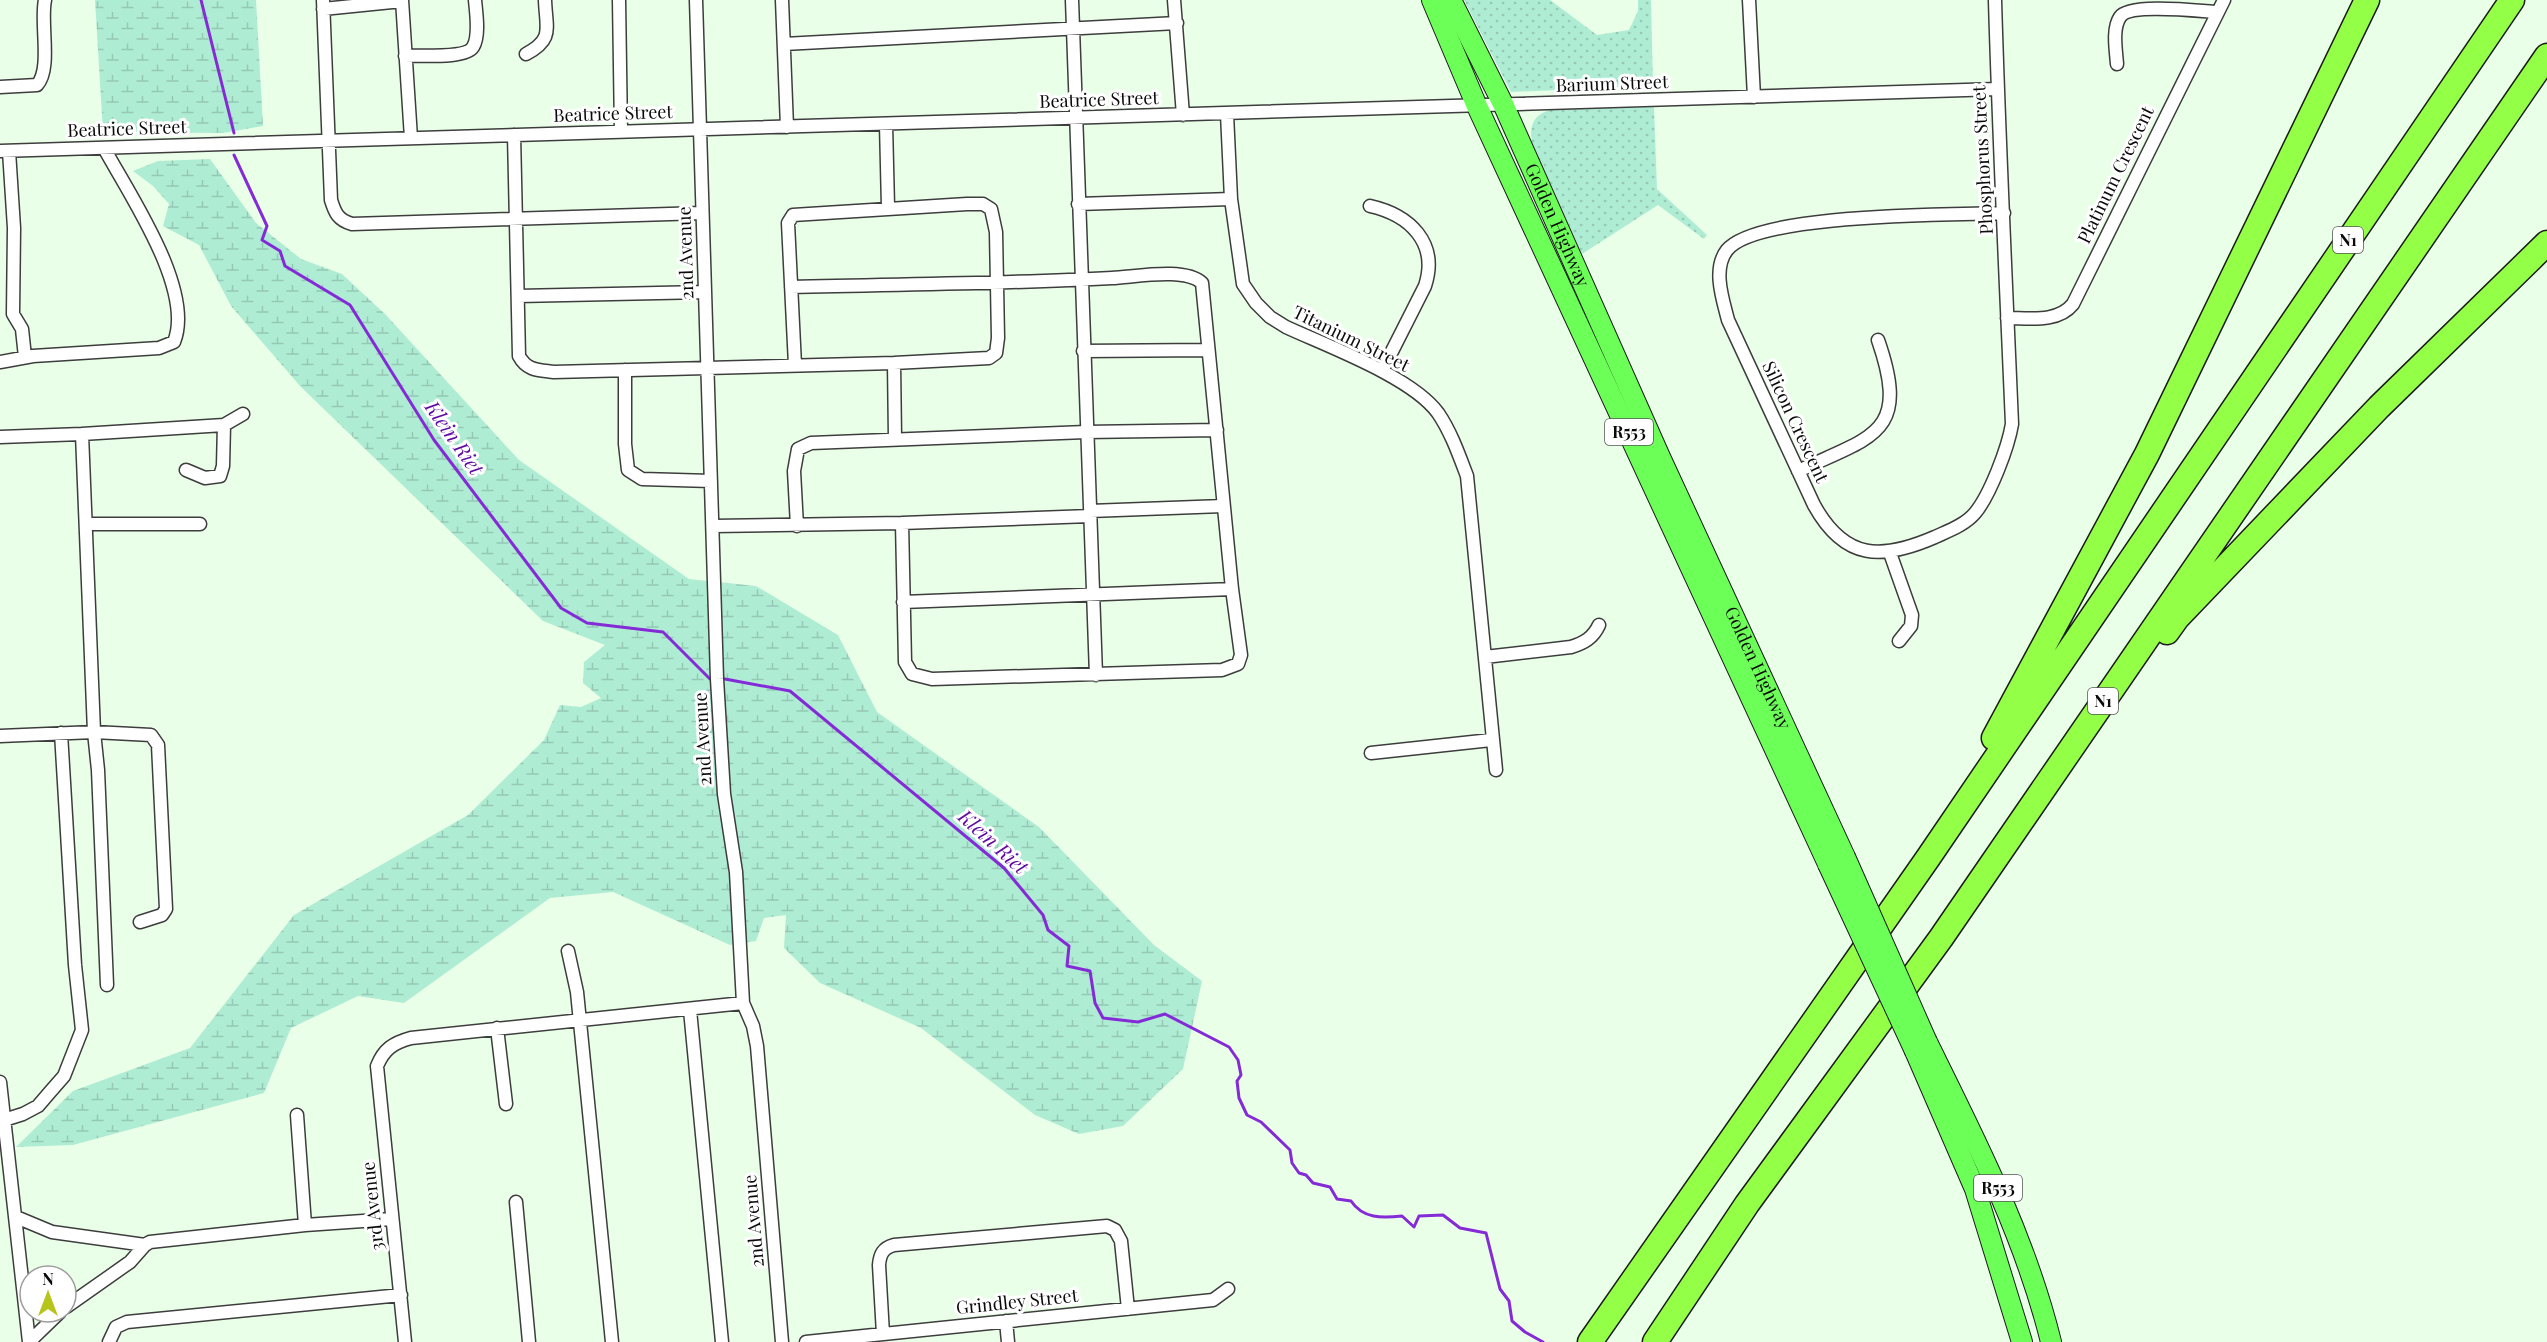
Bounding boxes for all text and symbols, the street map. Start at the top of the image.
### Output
street label: Barium Street [1555,69,1669,97]
street label: Phosphorus Street [1966,84,1998,235]
street label: Beatrice Street [1039,85,1160,113]
street label: Beatrice Street [553,99,674,127]
street label: Platinum Crescent [2071,101,2159,247]
street label: Beatrice Street [67,114,188,142]
street label: Golden Highway [1520,159,1596,290]
street label: 2nd Avenue [671,206,699,300]
road number: N1 [2333,227,2363,253]
street label: Titanium Street [1289,299,1414,377]
street label: Silicon Crescent [1757,357,1835,487]
water label: Klein Riet [419,394,491,481]
road number: R553 [1605,419,1653,445]
street label: Golden Highway [1720,602,1797,733]
road number: N1 [2088,688,2118,714]
street label: 2nd Avenue [688,692,716,786]
water label: Klein Riet [953,802,1036,880]
street label: 3rd Avenue [355,1160,389,1252]
street label: 2nd Avenue [737,1174,769,1269]
road number: R553 [1974,1175,2022,1201]
north arrow [18,1264,78,1324]
text: N [42,1268,54,1289]
street label: Grindley Street [955,1283,1080,1319]

